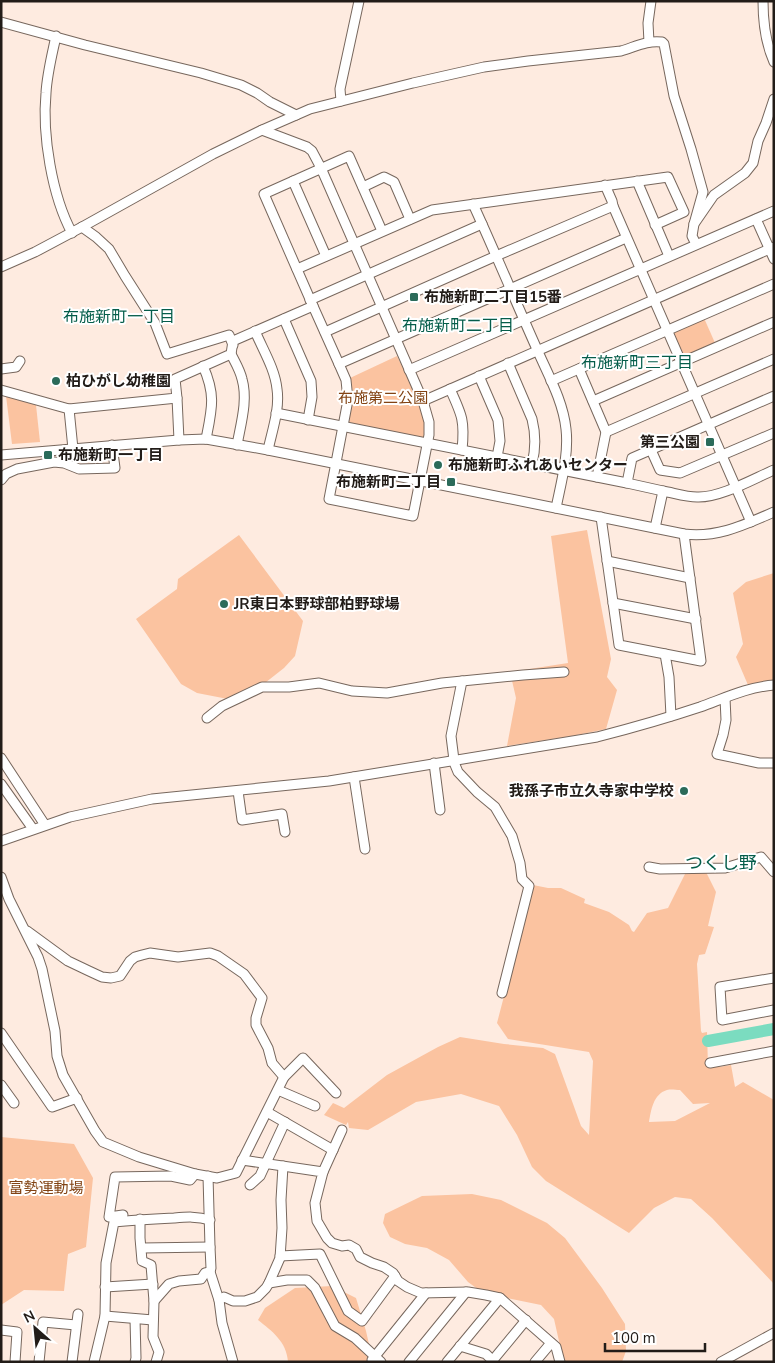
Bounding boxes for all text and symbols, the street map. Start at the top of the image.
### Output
place label: 布施新町二丁目15番 [424,287,562,307]
marker: 布施新町二丁目15番 [408,291,420,303]
district label: 布施新町一丁目 [63,306,175,328]
district label: 布施新町二丁目 [402,315,514,337]
district label: 布施新町三丁目 [581,352,693,374]
place label: 柏ひがし幼稚園 [66,371,171,391]
marker: 柏ひがし幼稚園 [50,375,62,387]
park label: 布施第二公園 [338,388,428,408]
place label: 第三公園 [640,432,700,452]
marker: 第三公園 [704,436,716,448]
place label: 布施新町一丁目 [58,445,163,465]
marker: 布施新町一丁目 [42,449,54,461]
place label: 布施新町ふれあいセンター [448,455,628,475]
marker: 布施新町ふれあいセンター [432,459,444,471]
place label: 布施新町二丁目 [336,472,441,492]
marker: 布施新町二丁目 [445,476,457,488]
place label: JR東日本野球部柏野球場 [233,594,400,614]
marker: JR東日本野球部柏野球場 [218,598,230,610]
place label: 我孫子市立久寺家中学校 [509,781,674,801]
marker: 我孫子市立久寺家中学校 [678,785,690,797]
district label: つくし野 [685,851,757,875]
park label: 富勢運動場 [8,1178,84,1198]
north arrow [10,1303,60,1353]
text: N [20,1306,38,1328]
scale bar [605,1320,705,1352]
text: 100 m [612,1328,656,1348]

